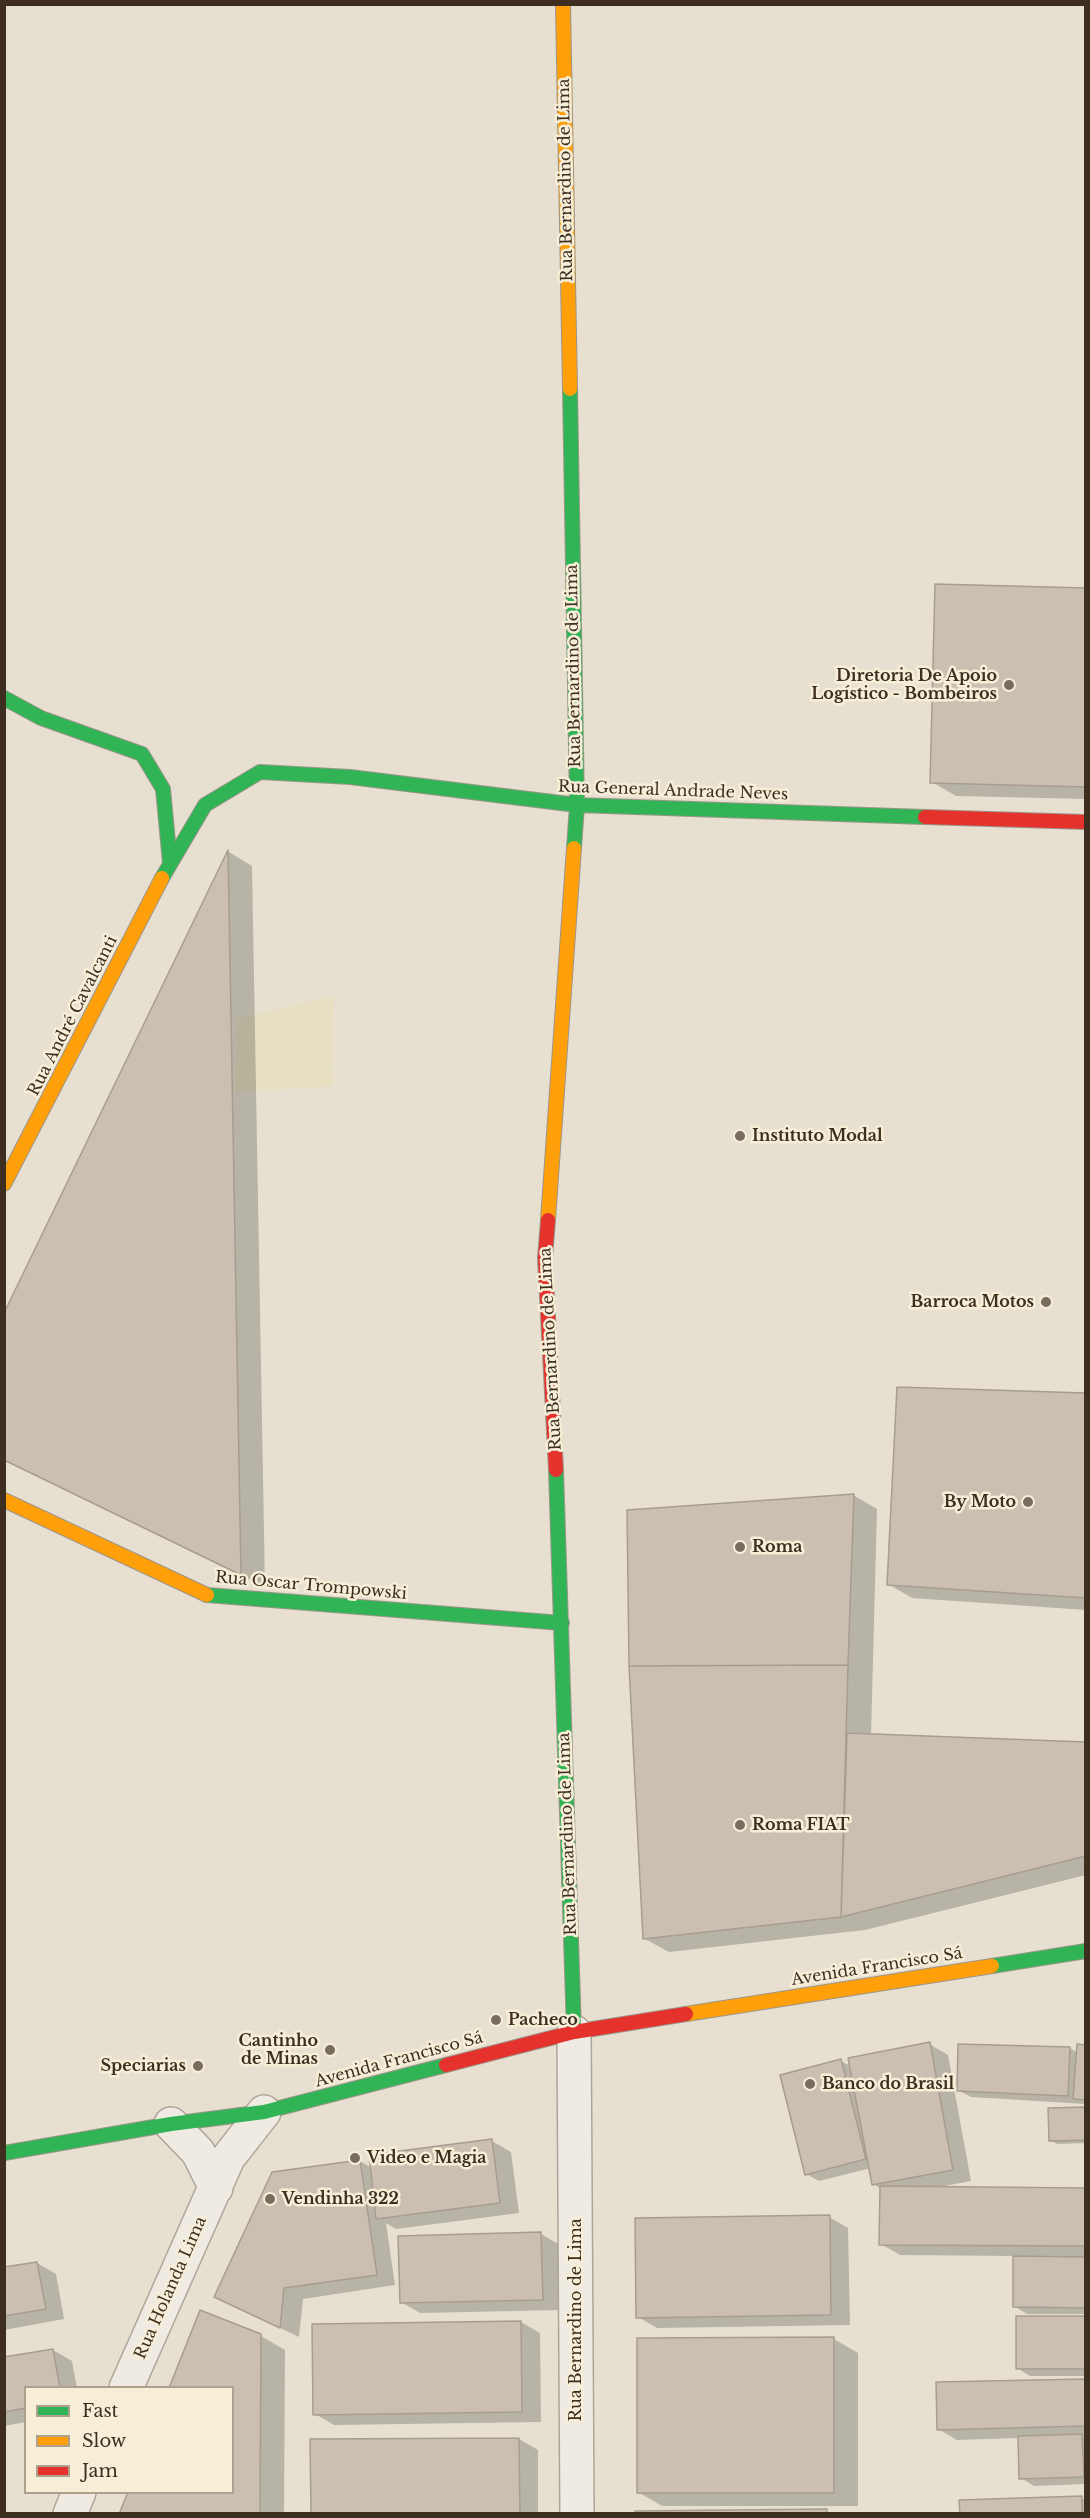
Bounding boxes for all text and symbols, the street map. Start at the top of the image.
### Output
street label: Rua Bernardino de Lima [555,78,577,282]
street label: Rua Bernardino de Lima [563,564,585,768]
place label: Diretoria De Apoio Logístico - Bombeiros [811,666,997,704]
marker: Diretoria De Apoio Logístico - Bombeiros [1002,678,1016,692]
street label: Rua General Andrade Neves [558,777,788,805]
street label: Rua André Cavalcanti [24,933,122,1099]
place label: Instituto Modal [752,1126,883,1146]
marker: Instituto Modal [733,1129,747,1143]
street label: Rua Bernardino de Lima [536,1247,566,1451]
place label: Barroca Motos [911,1292,1034,1312]
marker: Barroca Motos [1039,1295,1053,1309]
place label: By Moto [944,1492,1016,1512]
marker: By Moto [1021,1495,1035,1509]
place label: Roma [752,1537,802,1557]
marker: Roma [733,1540,747,1554]
street label: Rua Oscar Trompowski [214,1568,408,1604]
street label: Rua Bernardino de Lima [555,1732,581,1936]
place label: Roma FIAT [752,1815,849,1835]
marker: Roma FIAT [733,1818,747,1832]
street label: Avenida Francisco Sá [790,1944,964,1990]
place label: Pacheco [508,2010,578,2030]
marker: Pacheco [489,2013,503,2027]
street label: Avenida Francisco Sá [313,2028,485,2092]
place label: Cantinho de Minas [239,2031,318,2069]
marker: Cantinho de Minas [323,2043,337,2057]
place label: Speciarias [101,2056,186,2076]
marker: Speciarias [191,2059,205,2073]
place label: Banco do Brasil [822,2074,954,2094]
marker: Banco do Brasil [803,2077,817,2091]
place label: Video e Magia [367,2148,487,2168]
marker: Video e Magia [348,2151,362,2165]
place label: Vendinha 322 [282,2189,399,2209]
marker: Vendinha 322 [263,2192,277,2206]
street label: Rua Holanda Lima [131,2214,211,2362]
street label: Rua Bernardino de Lima [566,2218,586,2422]
legend [24,2386,234,2494]
text: Fast [82,2400,118,2422]
text: Slow [82,2430,126,2452]
text: Jam [82,2460,118,2482]

